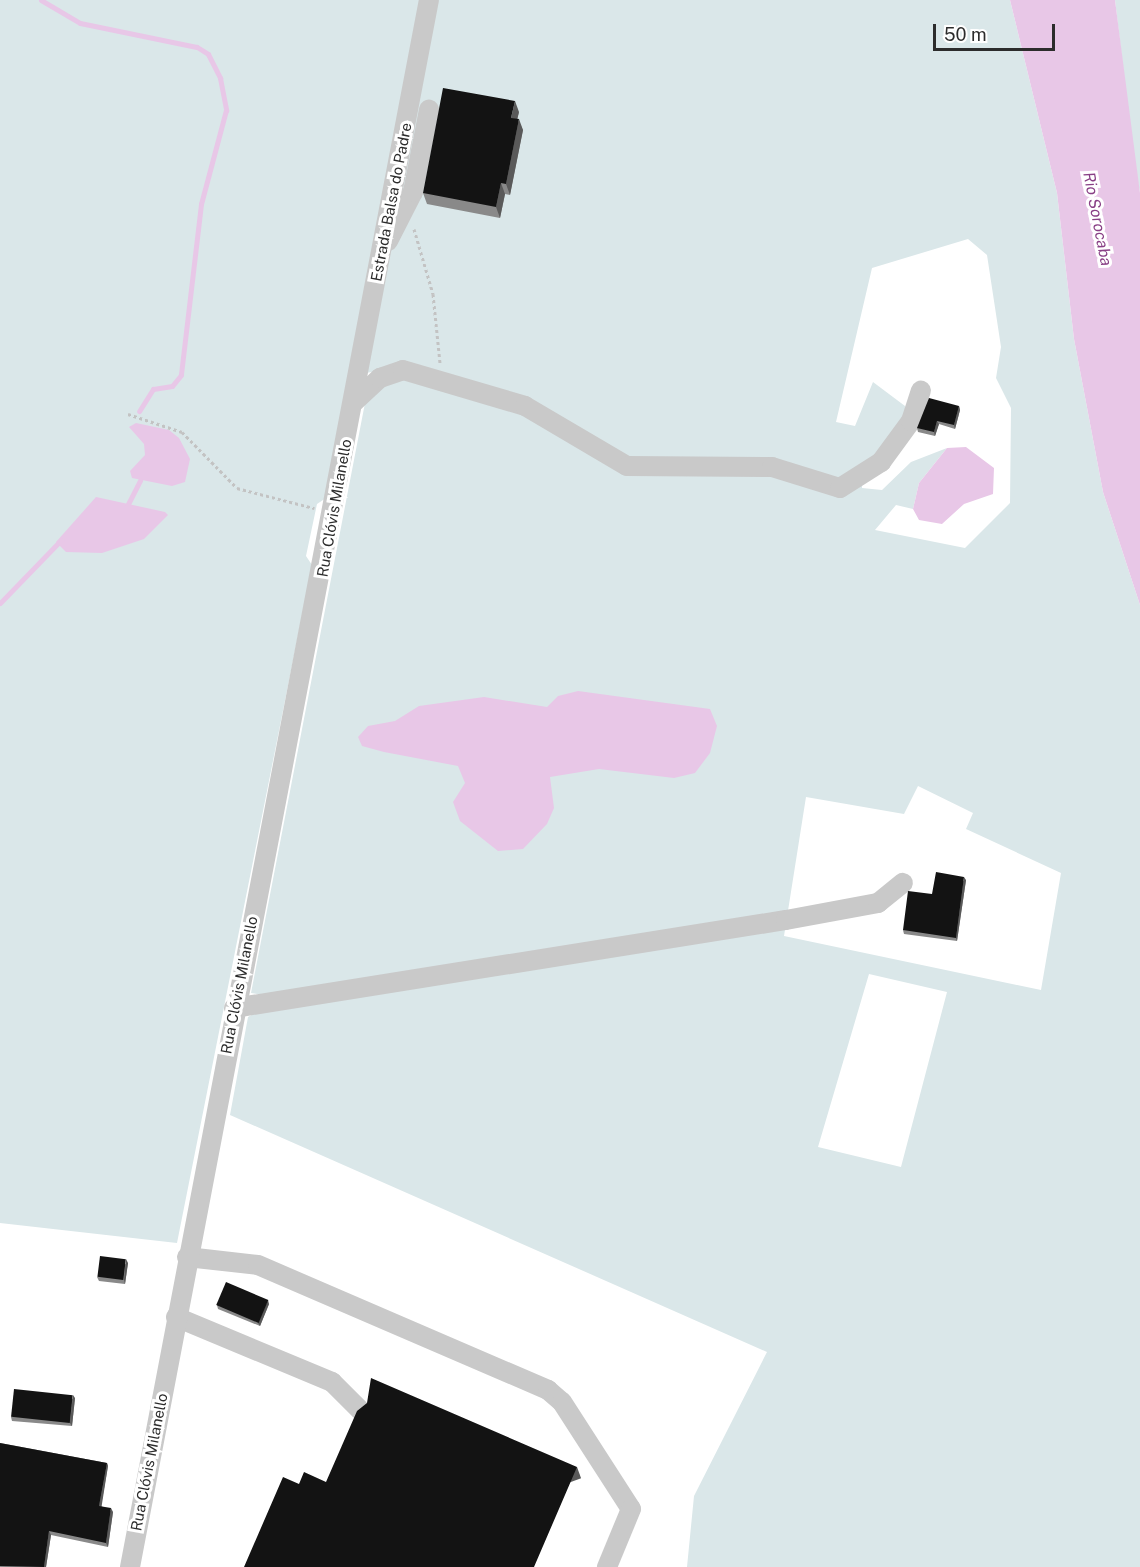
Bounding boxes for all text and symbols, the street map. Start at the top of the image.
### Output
scale bar [936,12,1058,50]
text: 50 m [944,24,987,45]
street label: Estrada Balsa do Padre [367,121,415,283]
water label: Rio Sorocaba [1079,171,1115,267]
street label: Rua Clóvis Milanello [313,438,355,578]
street label: Rua Clóvis Milanello [217,915,261,1055]
street label: Rua Clóvis Milanello [127,1392,171,1532]

